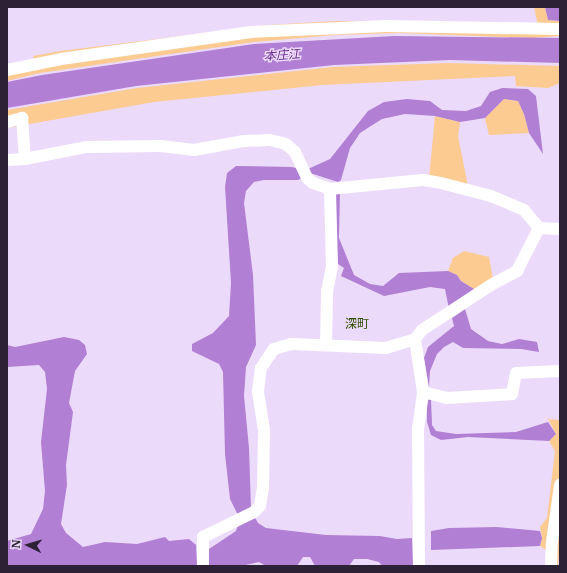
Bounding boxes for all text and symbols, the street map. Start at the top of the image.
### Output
water label: 本庄江 [264,47,300,63]
district label: 深町 [345,317,369,331]
north arrow [8,525,48,565]
text: N [9,539,23,549]

